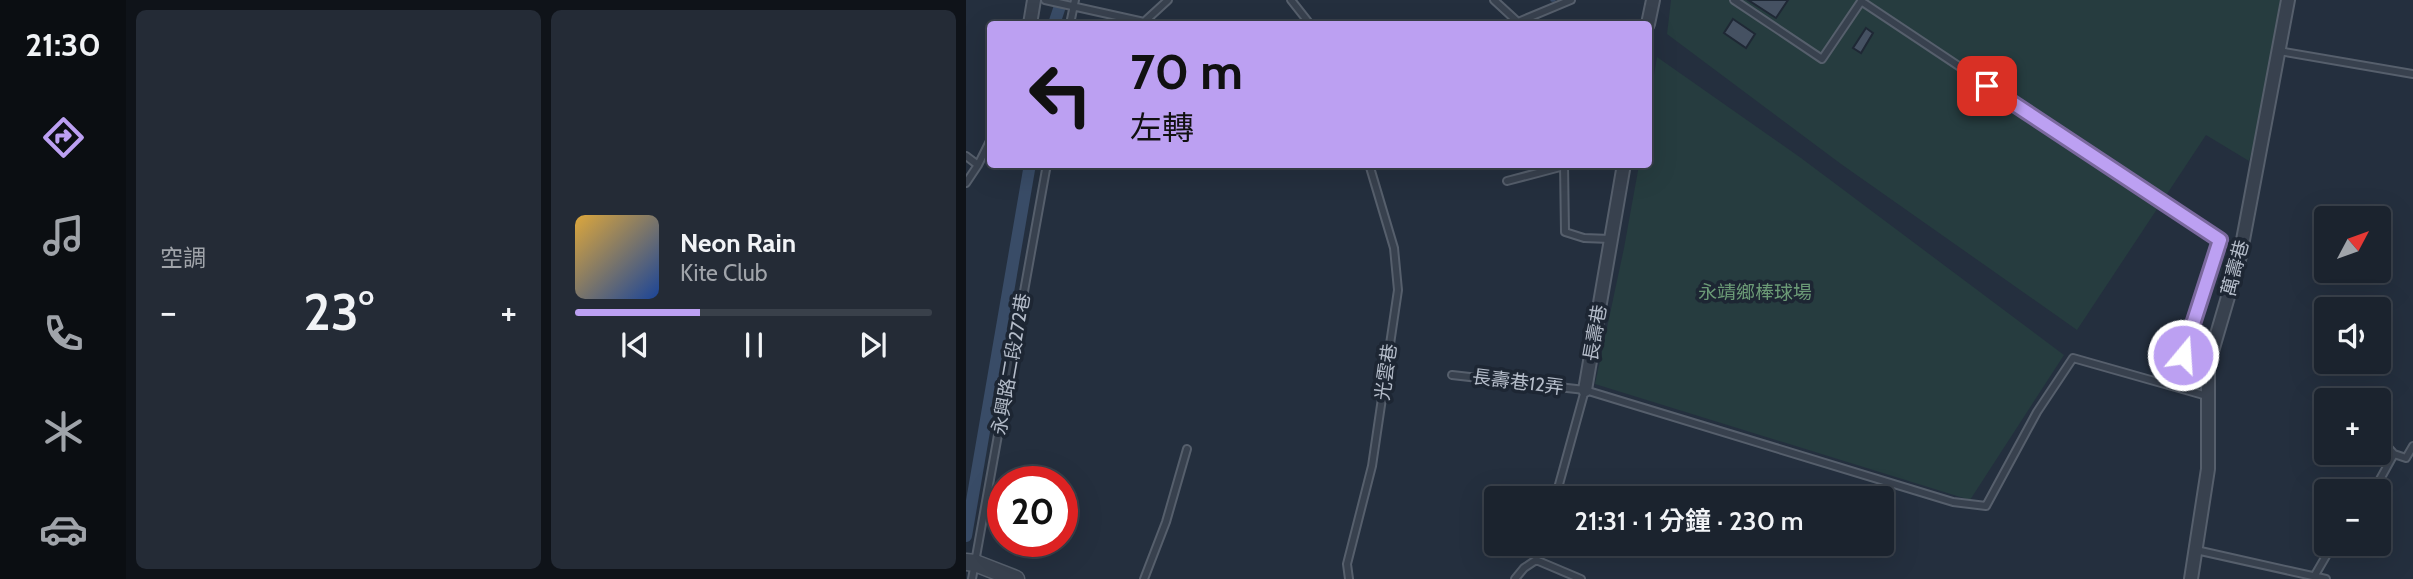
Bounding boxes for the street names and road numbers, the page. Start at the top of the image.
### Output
street label: 萬壽巷 [2217,237,2253,299]
street label: 永興路二段272巷 [987,291,1035,437]
street label: 長壽巷 [1579,303,1611,363]
street label: 光雲巷 [1371,342,1401,402]
street label: 長壽巷12弄 [1471,365,1565,399]

